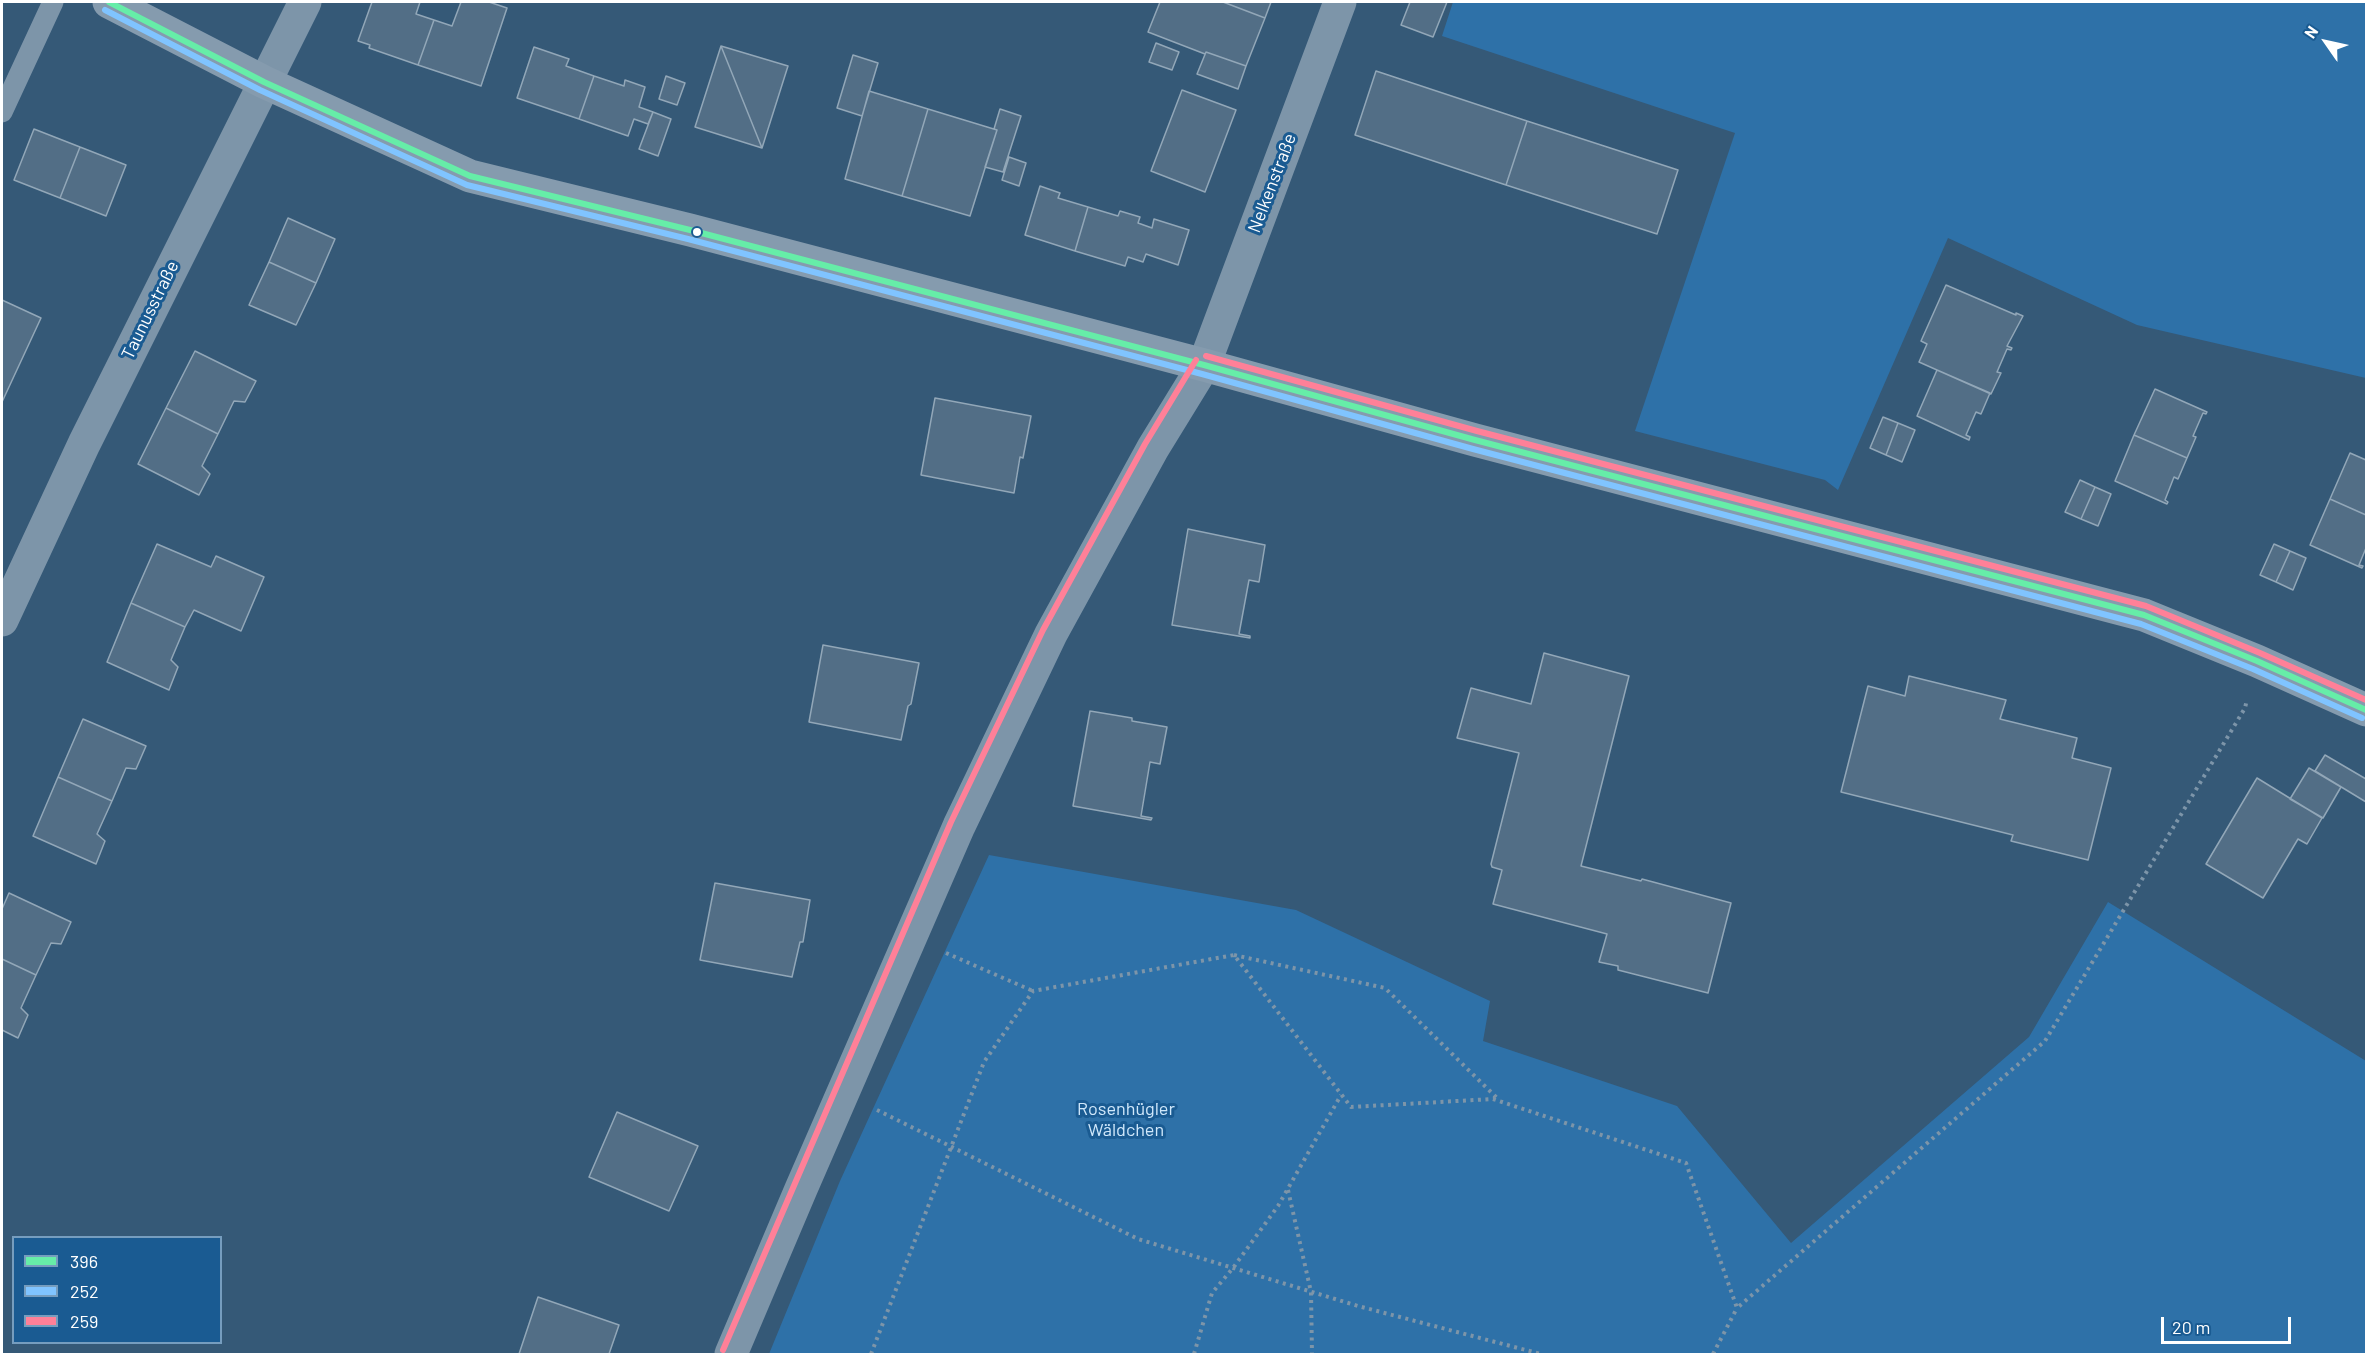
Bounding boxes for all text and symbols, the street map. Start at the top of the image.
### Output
north arrow [2296,12,2356,72]
text: N [2300,22,2322,41]
street label: Nelkenstraße [1243,130,1301,236]
unlabelled marker [691,226,703,238]
street label: Taunusstraße [117,257,183,363]
park label: Rosenhügler Wäldchen [1077,1098,1175,1140]
legend [12,1236,222,1344]
text: 396 [70,1250,98,1272]
text: 252 [70,1280,99,1302]
scale bar [2164,1305,2294,1343]
text: 259 [70,1310,98,1332]
text: 20 m [2172,1316,2210,1338]

